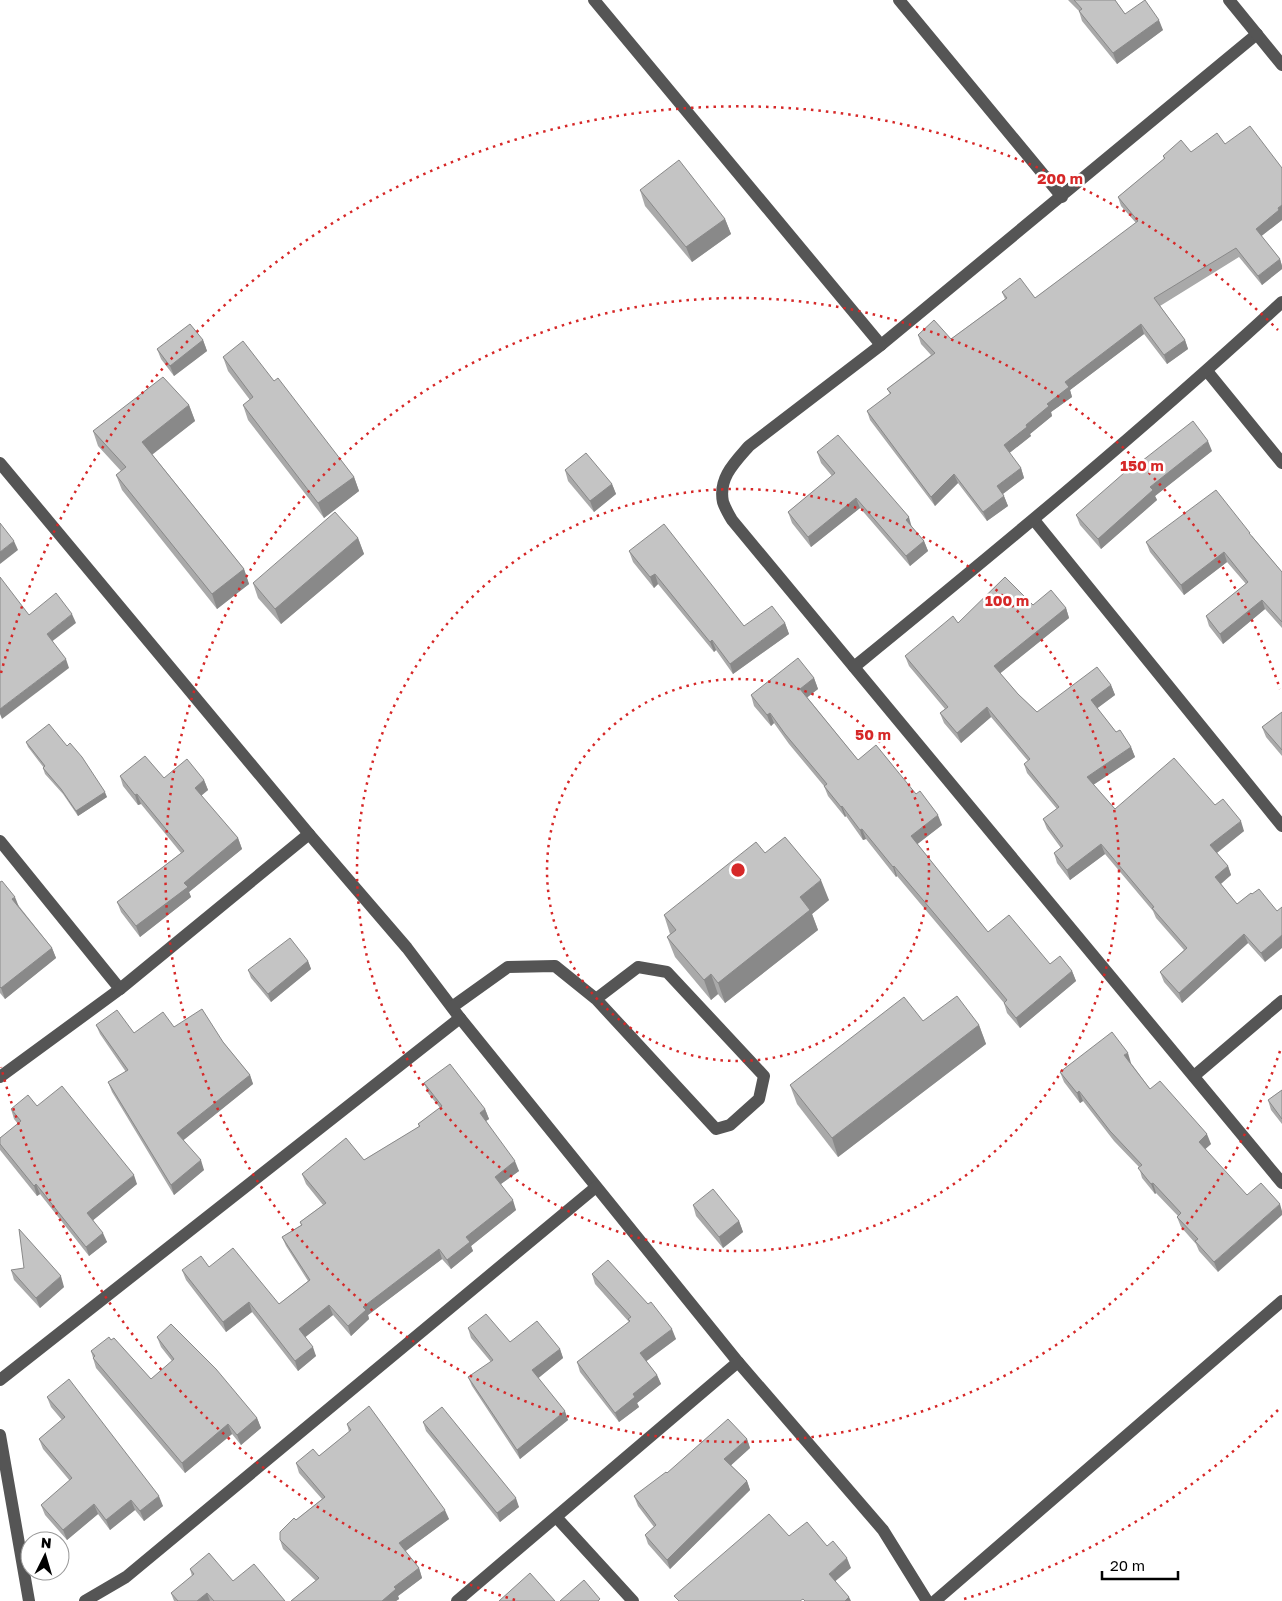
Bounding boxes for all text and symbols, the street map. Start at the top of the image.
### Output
text: 200 m [1037,169,1083,187]
text: 150 m [1120,456,1164,474]
text: 100 m [985,591,1029,609]
text: 50 m [855,725,891,743]
centre of rings [729,861,747,879]
north arrow [20,1531,70,1581]
text: N [40,1534,52,1551]
scale bar [1102,1548,1178,1580]
text: 20 m [1110,1556,1145,1574]

